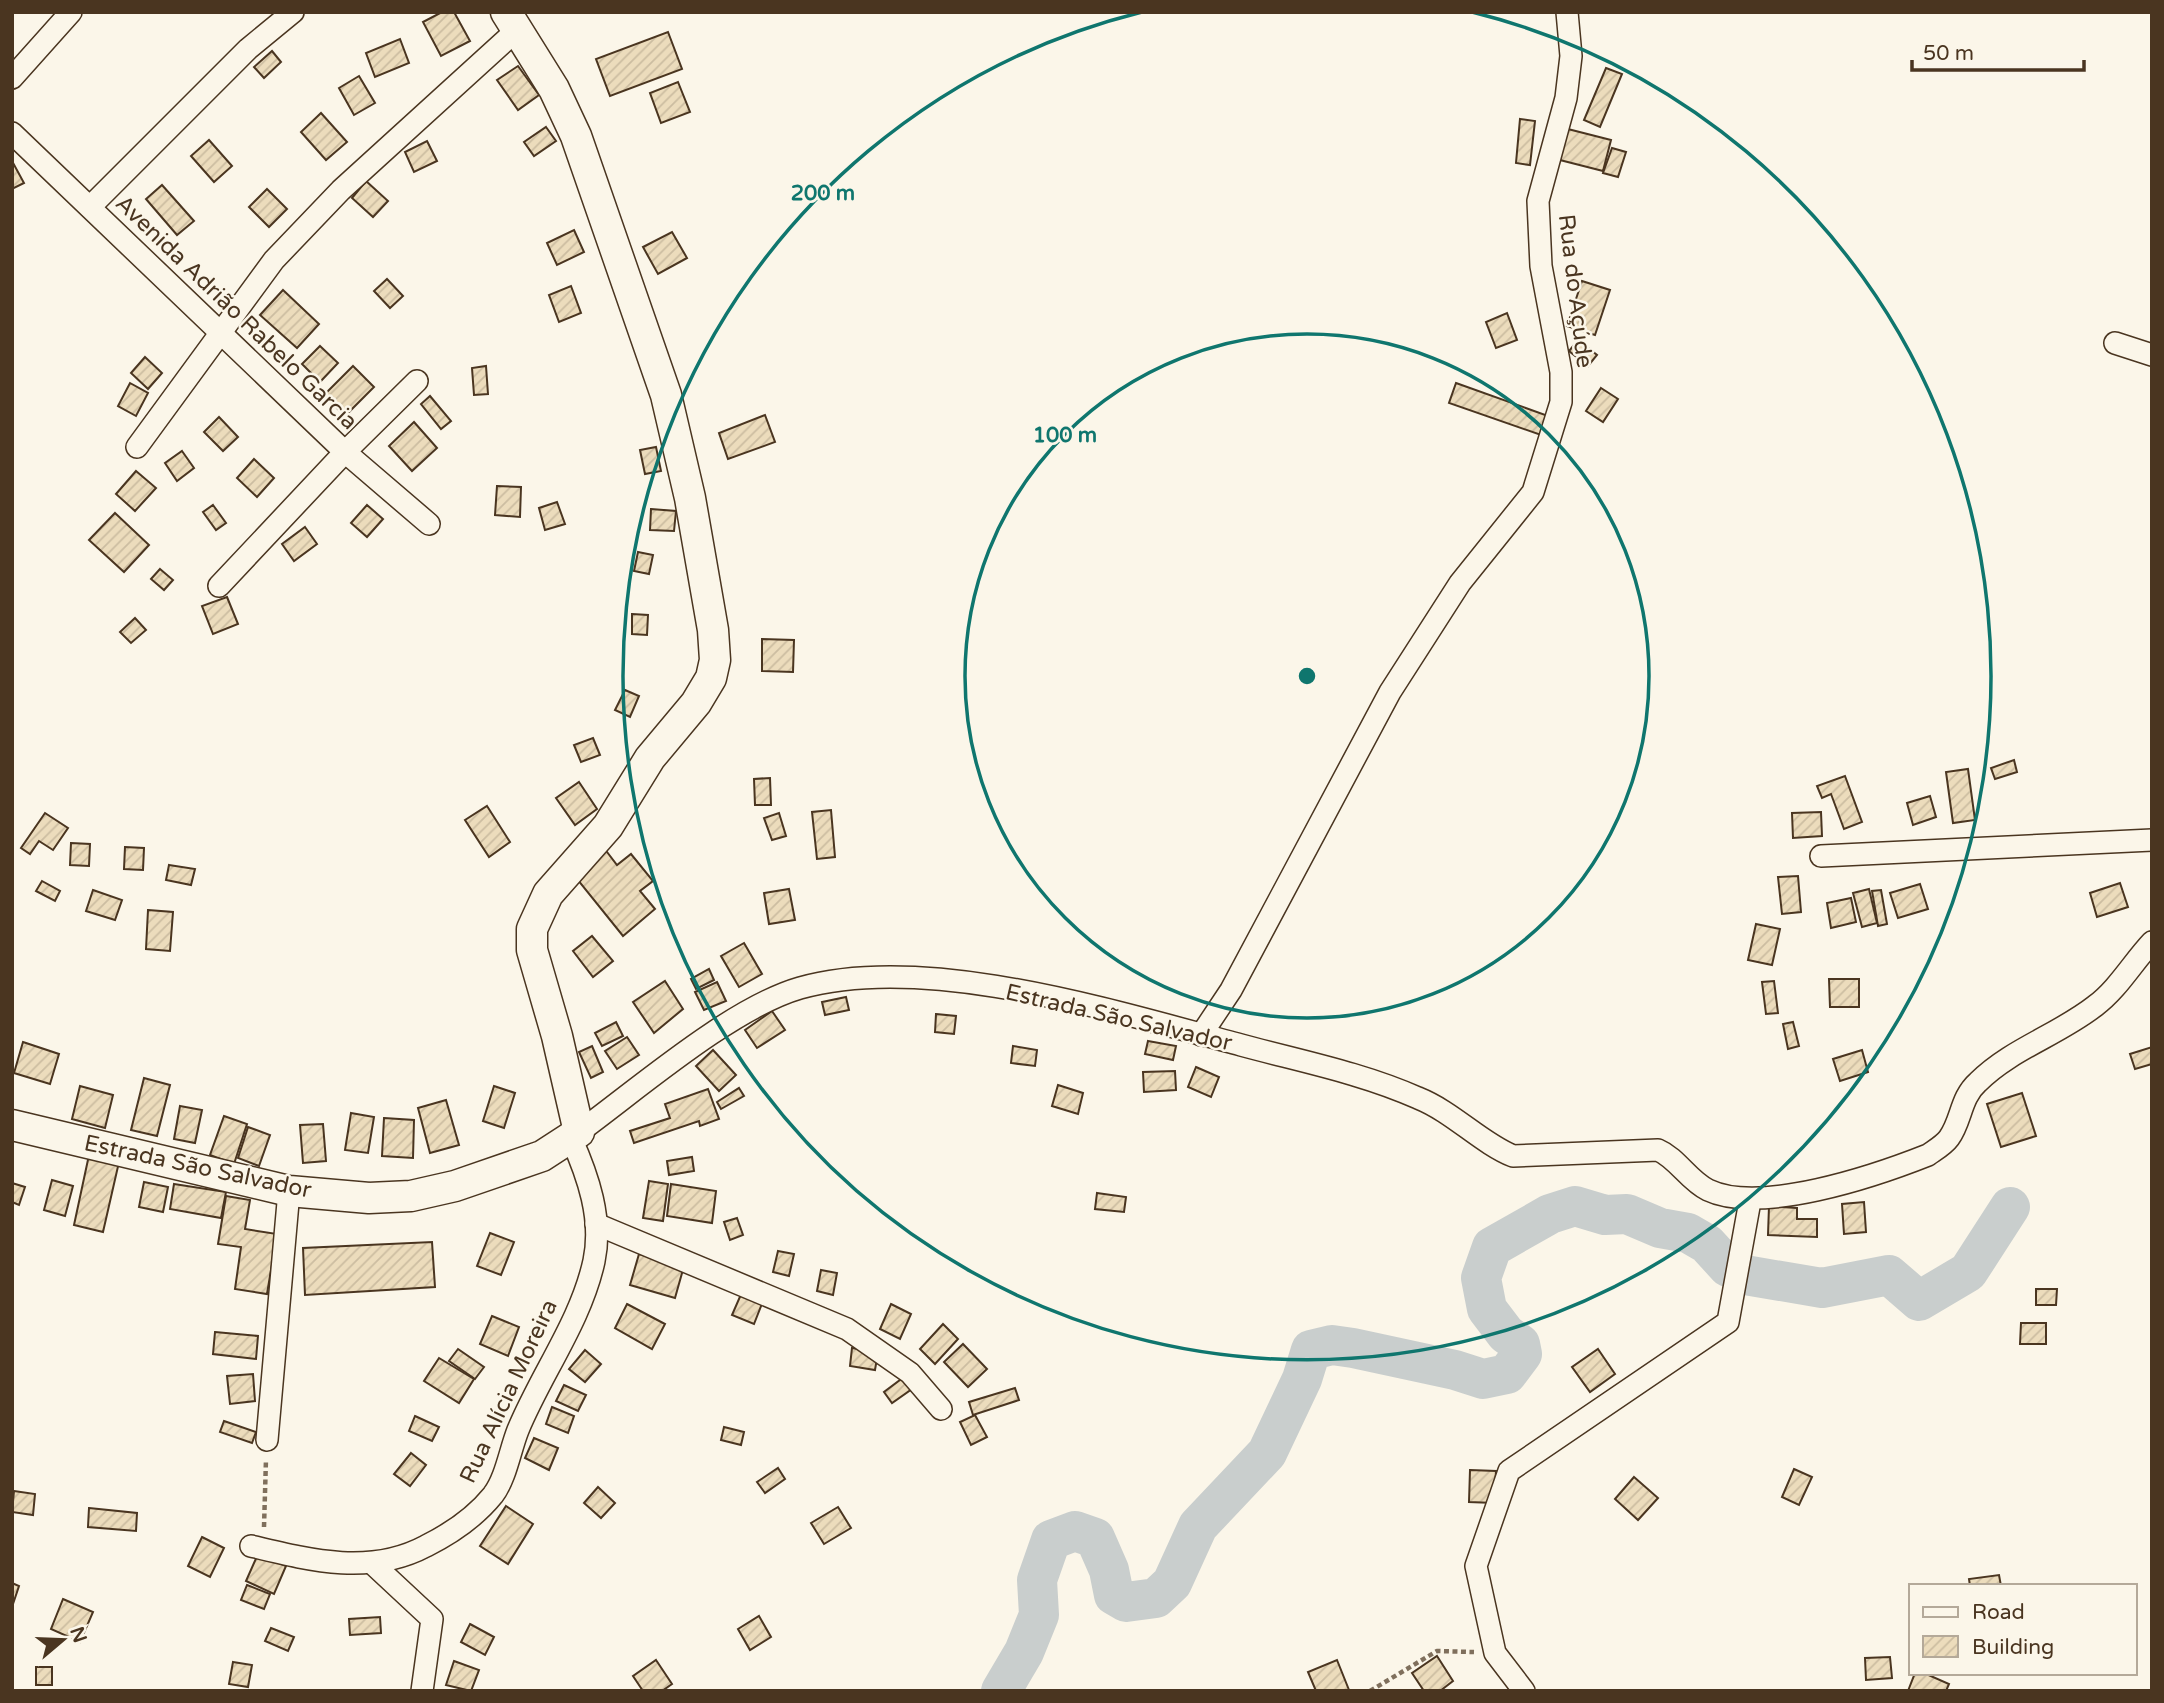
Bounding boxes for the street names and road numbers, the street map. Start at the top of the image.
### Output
street label: Avenida Adrião Rabelo Garcia [109,190,363,436]
street label: Rua do Açúde [1552,213,1598,369]
street label: Estrada São Salvador [1003,978,1235,1058]
street label: Estrada São Salvador [82,1129,314,1205]
street label: Rua Alícia Moreira [454,1295,564,1488]

